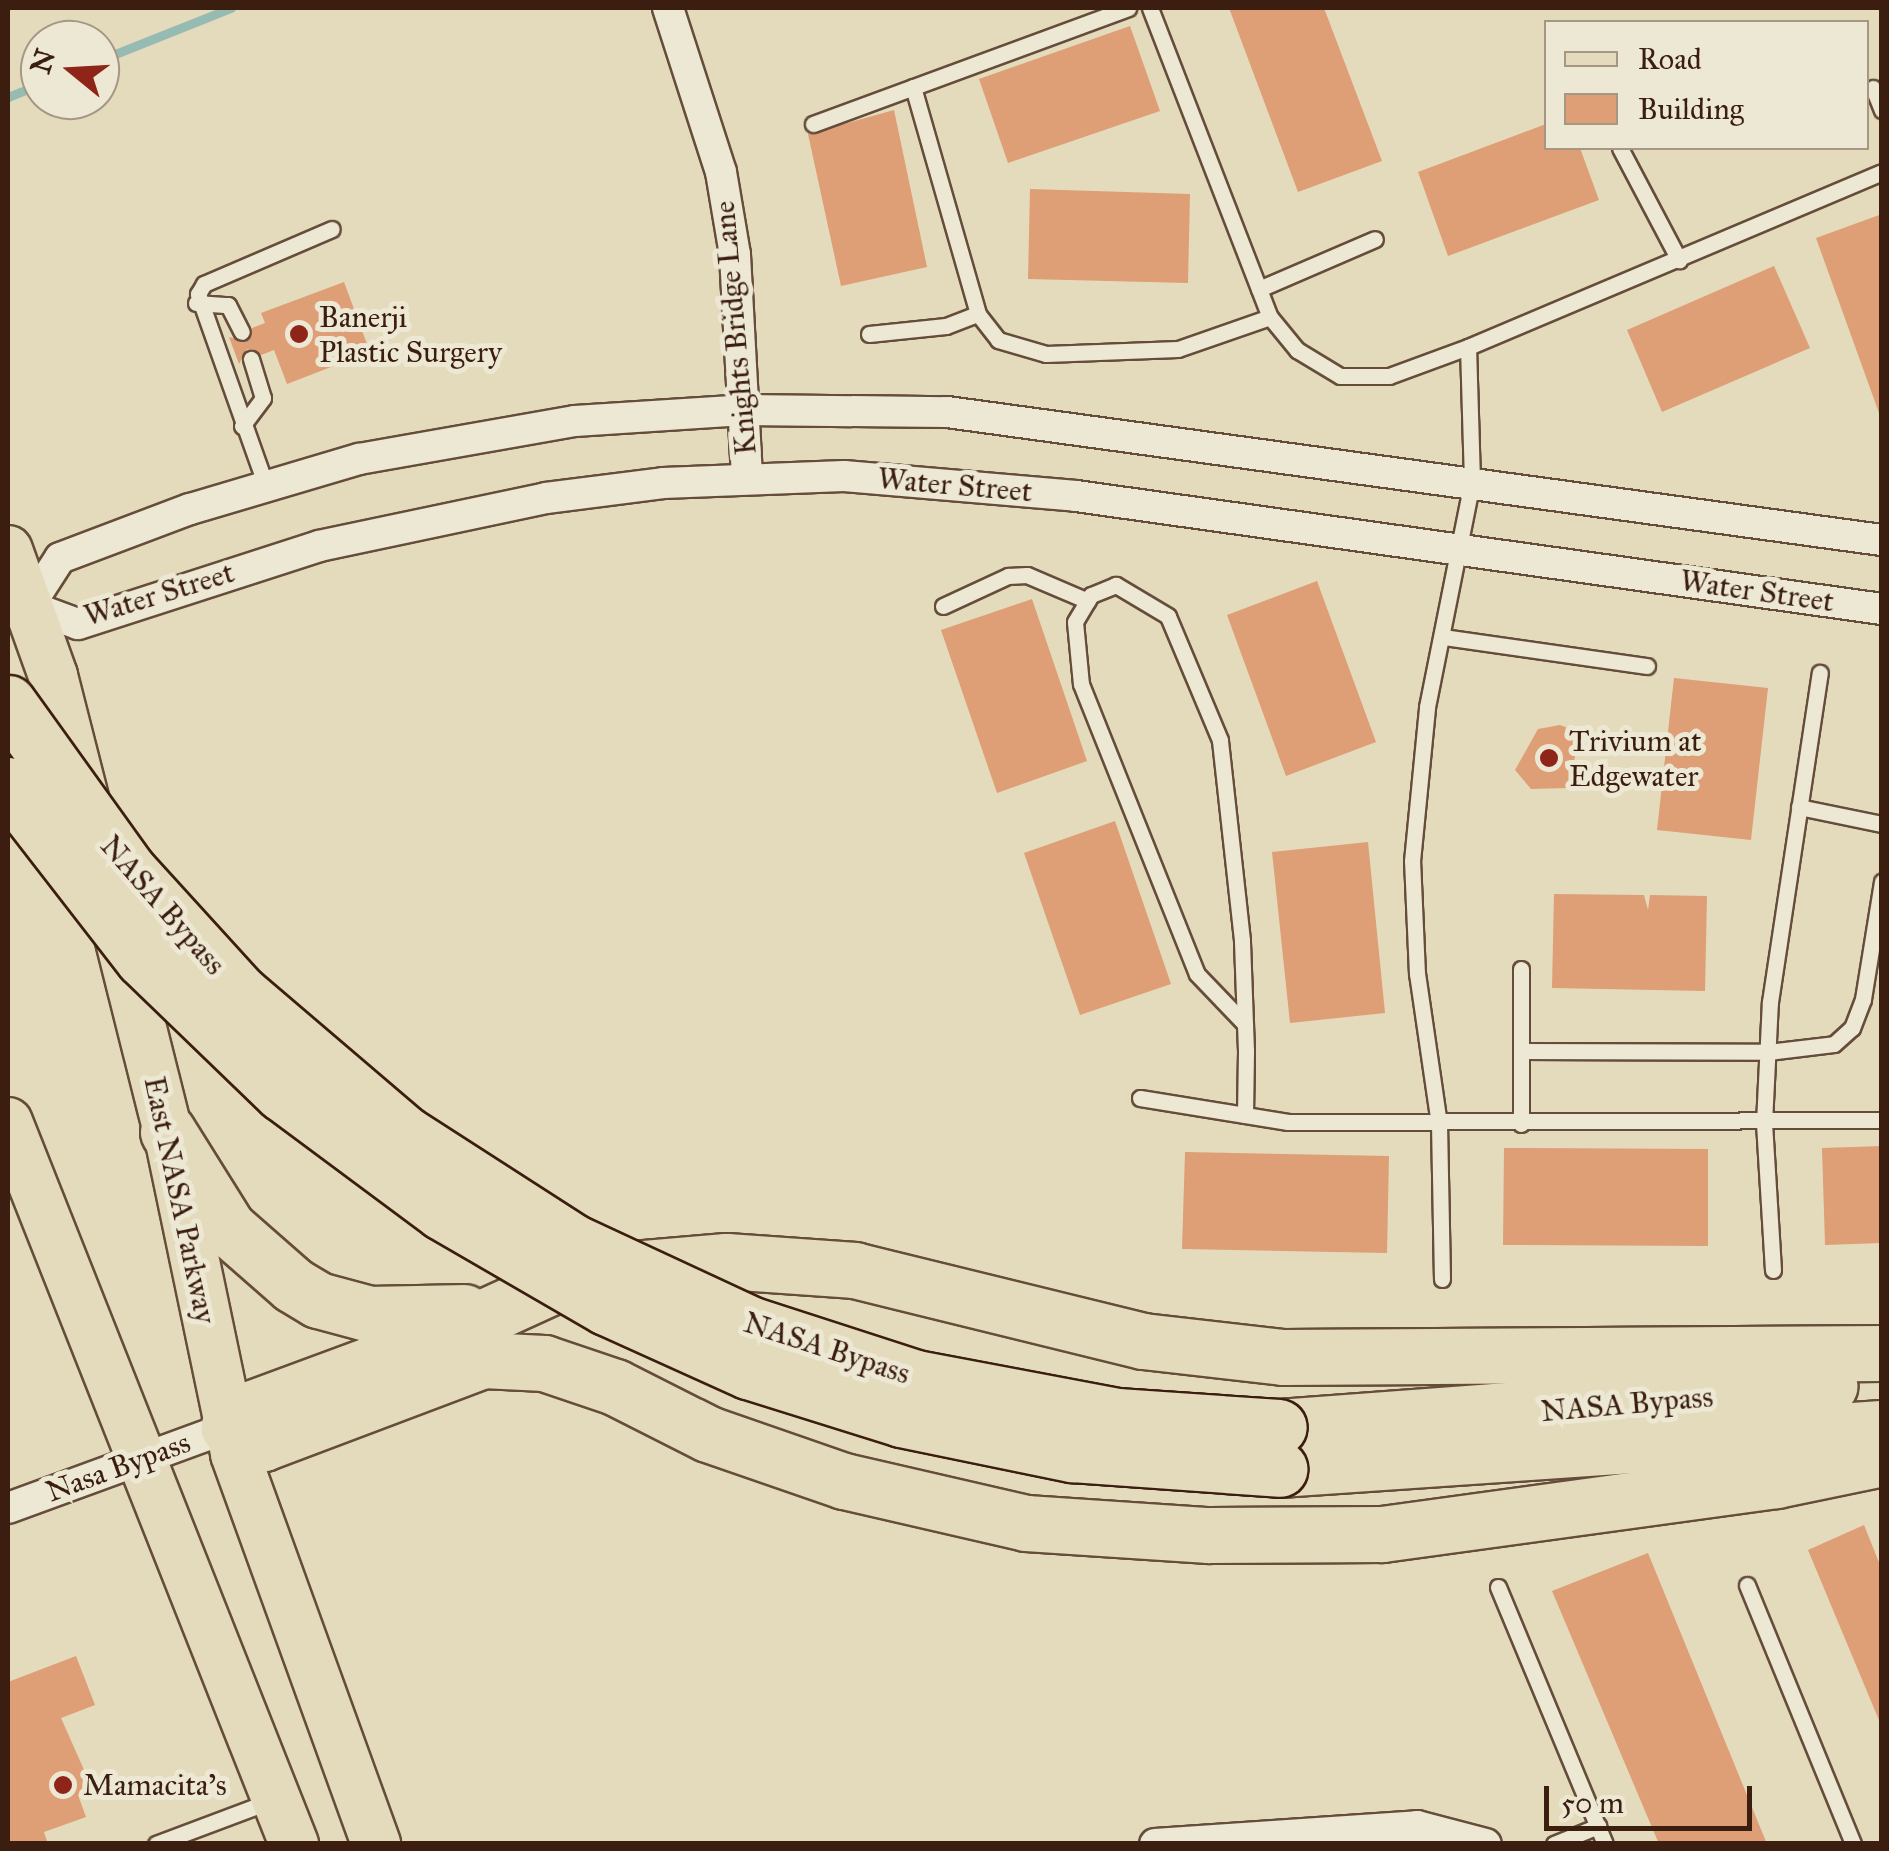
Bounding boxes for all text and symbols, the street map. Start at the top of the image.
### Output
north arrow [20,20,120,120]
legend [1544,20,1869,150]
text: Road [1638,41,1702,77]
text: N [23,44,63,78]
text: Building [1638,91,1744,127]
street label: Knights Bridge Lane [706,199,764,457]
place label: Banerji Plastic Surgery [319,299,502,370]
marker: Banerji Plastic Surgery [288,323,310,345]
street label: Water Street [876,460,1034,510]
street label: Water Street [80,554,238,634]
street label: Water Street [1678,562,1836,620]
place label: Trivium at Edgewater [1569,723,1702,794]
marker: Trivium at Edgewater [1538,747,1560,769]
street label: NASA Bypass [93,828,233,982]
street label: East NASA Parkway [136,1073,224,1327]
street label: NASA Bypass [739,1304,915,1392]
street label: NASA Bypass [1539,1379,1715,1429]
street label: Nasa Bypass [41,1424,195,1510]
scale bar [1549,1766,1756,1828]
place label: Mamacita's [83,1767,227,1803]
marker: Mamacita's [52,1774,74,1796]
text: 50 m [1561,1785,1624,1821]

